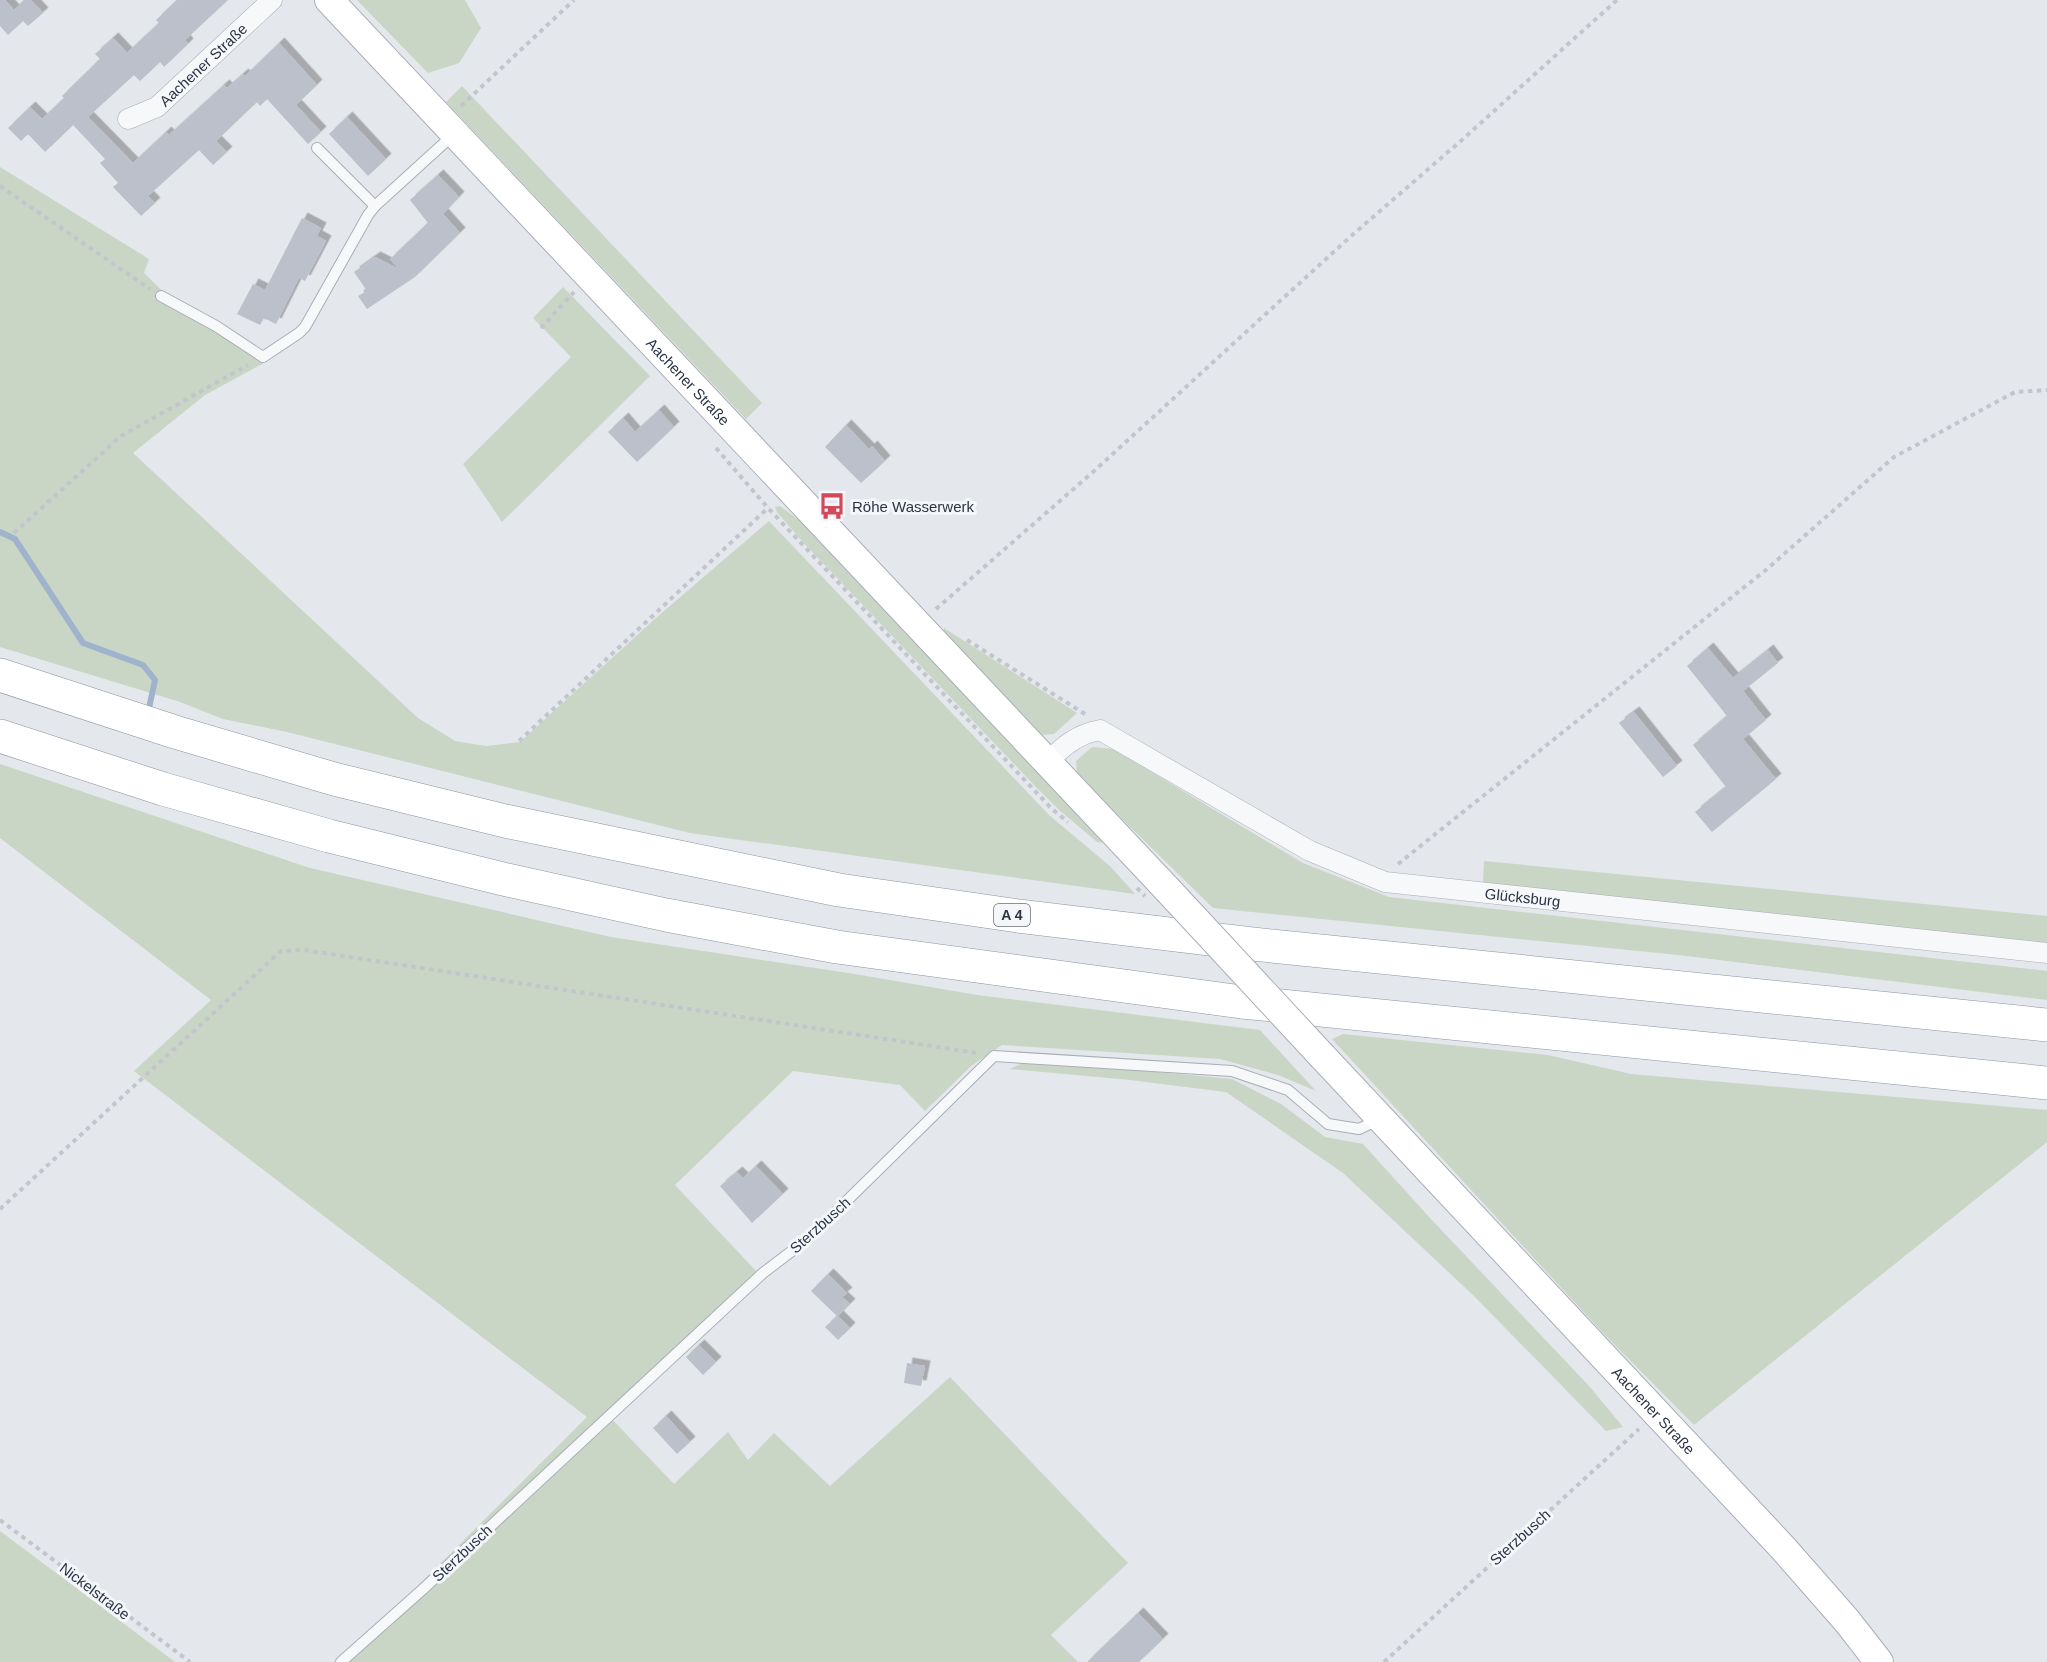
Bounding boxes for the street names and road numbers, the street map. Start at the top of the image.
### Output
street label: Aachener Straße [156,19,250,109]
street label: Aachener Straße [643,334,734,428]
street label: Glücksburg [1484,884,1561,909]
road number: A 4 [994,904,1030,926]
street label: Sterzbusch [786,1194,854,1256]
street label: Aachener Straße [1609,1363,1699,1457]
street label: Sterzbusch [1486,1506,1554,1568]
street label: Sterzbusch [429,1521,495,1585]
street label: Nickelstraße [57,1559,133,1623]

